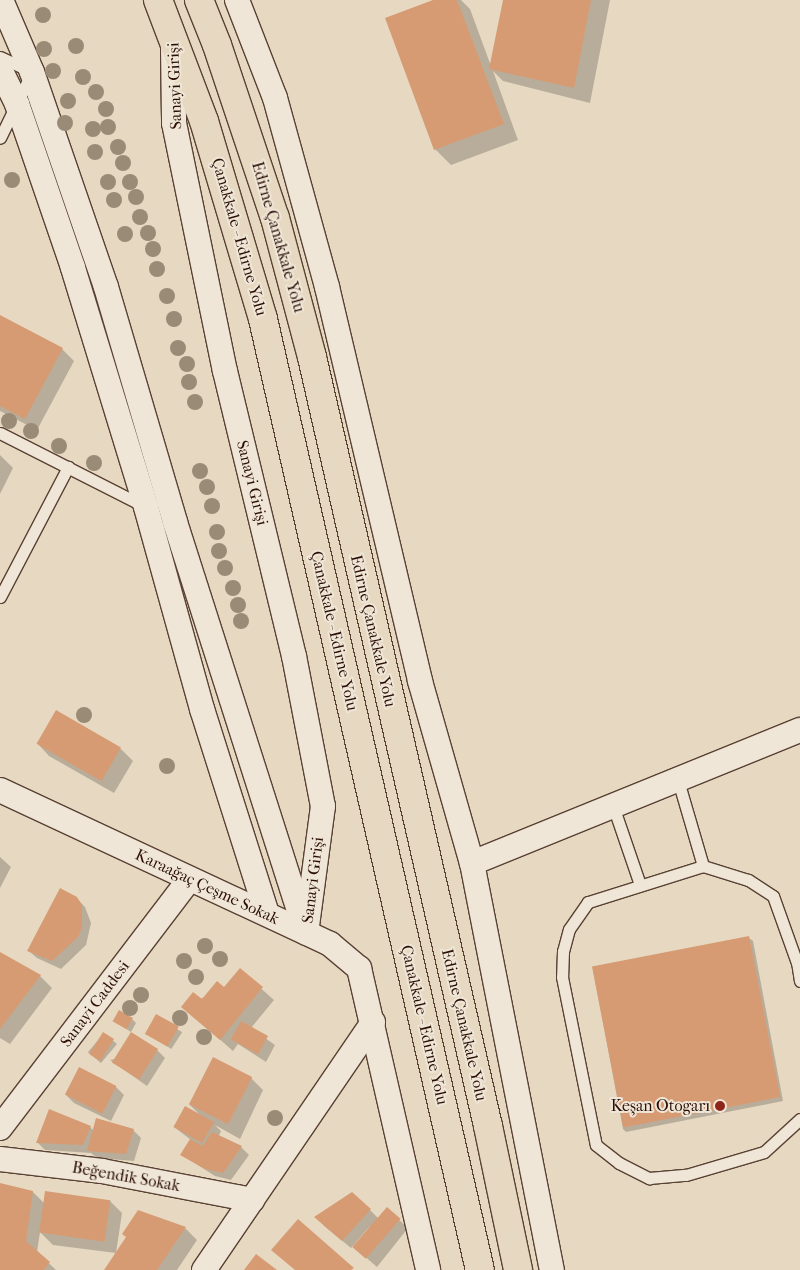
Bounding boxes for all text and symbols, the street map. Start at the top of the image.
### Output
street label: Sanayi Girişi [164,42,186,130]
street label: Çanakkale - Edirne Yolu [207,156,271,318]
street label: Edirne Çanakkale Yolu [247,160,309,314]
street label: Sanayi Girişi [232,439,272,527]
street label: Çanakkale - Edirne Yolu [306,549,362,713]
street label: Edirne Çanakkale Yolu [346,553,400,709]
street label: Sanayi Girişi [298,836,328,924]
street label: Karaağaç Çeşme Sokak [132,845,282,929]
street label: Çanakkale - Edirne Yolu [396,943,452,1107]
street label: Edirne Çanakkale Yolu [437,947,491,1103]
street label: Sanayi Caddesi [56,957,134,1051]
place label: Keşan Otogarı [611,1096,710,1116]
marker: Keşan Otogarı [714,1100,726,1112]
street label: Beğendik Sokak [71,1158,181,1196]

